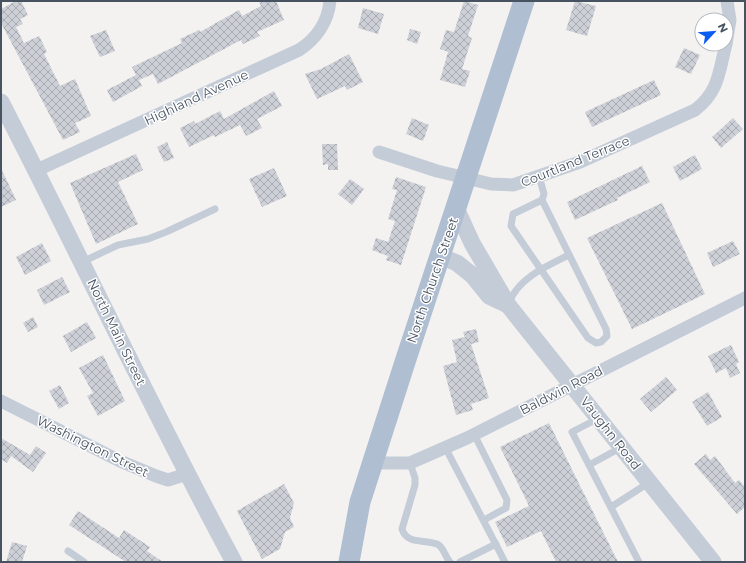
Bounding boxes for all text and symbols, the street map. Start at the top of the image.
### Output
north arrow [694,12,734,52]
text: N [715,21,731,35]
street label: Highland Avenue [141,66,251,128]
street label: Courtland Terrace [518,132,632,190]
street label: North Church Street [403,215,461,345]
street label: North Main Street [84,276,150,388]
street label: Baldwin Road [517,362,605,418]
street label: Vaughn Road [577,393,645,473]
street label: Washington Street [34,412,152,480]

